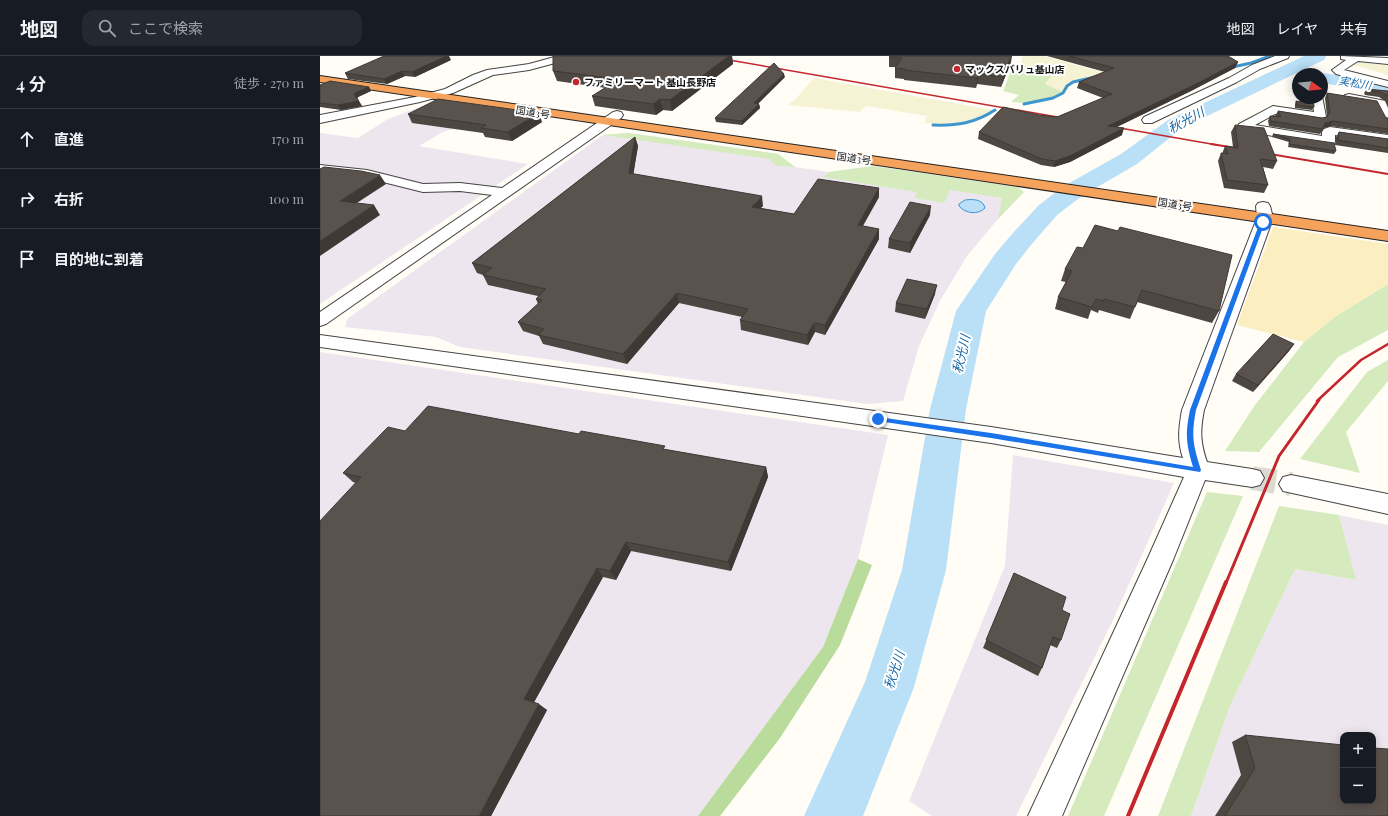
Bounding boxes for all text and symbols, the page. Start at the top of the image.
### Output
search box [82,10,362,46]
text: 地図 [20,15,58,41]
icon: search [96,17,118,39]
text: ここで検索 [128,18,203,38]
text: 地図 [1226,19,1254,38]
text: レイヤ [1276,19,1318,38]
text: 共有 [1340,19,1368,38]
place label: マックスバリュ基山店 [965,62,1065,76]
marker: マックスバリュ基山店 [952,64,962,74]
north arrow [1292,68,1328,104]
text: 4 分 [16,72,46,94]
water label: 実松川 [1338,73,1374,93]
text: 徒歩 · 270 m [234,74,304,91]
place label: ファミリーマート 基山長野店 [584,75,716,89]
marker: ファミリーマート 基山長野店 [571,77,581,87]
street label: 国道3号 [515,102,551,122]
water label: 秋光川 [1165,102,1209,136]
icon: ahead [16,128,38,150]
text: 直進 [54,129,84,149]
text: 170 m [271,130,304,147]
street label: 国道3号 [836,149,872,167]
icon: right [16,188,38,210]
text: 右折 [54,189,84,209]
text: 100 m [269,190,304,207]
street label: 国道3号 [1157,194,1193,214]
route start [1254,213,1272,231]
icon: arrive [16,248,38,270]
text: 目的地に到着 [54,249,144,269]
water label: 秋光川 [948,331,974,375]
route end [869,410,887,428]
water label: 秋光川 [879,647,908,691]
map controls [1340,732,1376,804]
button: + [1340,732,1376,768]
button: − [1340,768,1376,804]

